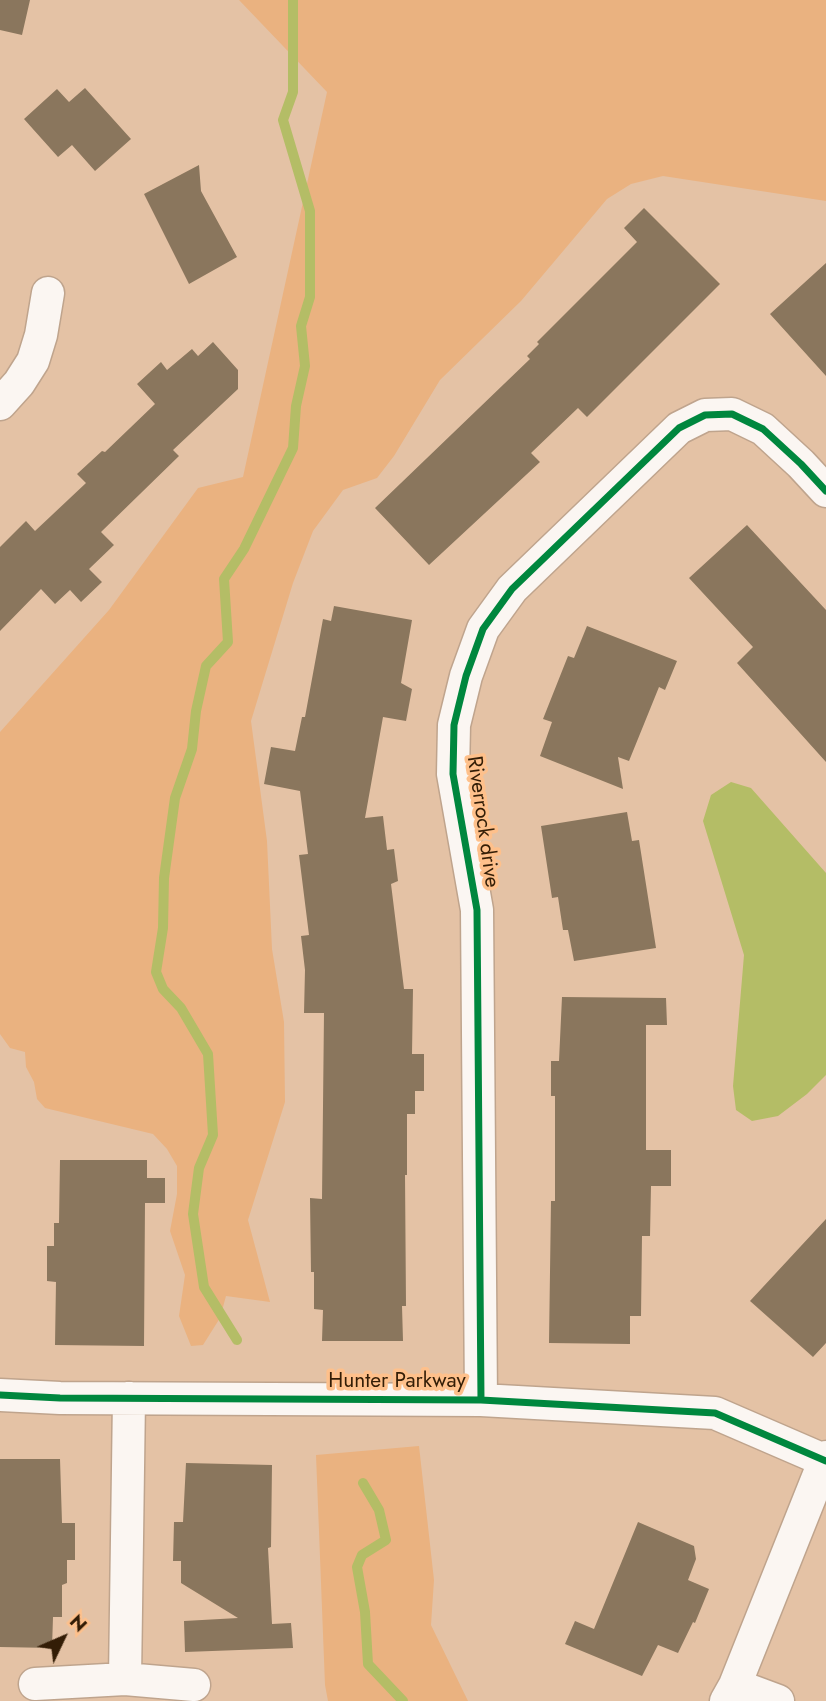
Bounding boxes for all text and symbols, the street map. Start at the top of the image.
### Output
street label: Riverrock drive [460,755,504,889]
street label: Hunter Parkway [328,1369,466,1395]
north arrow [28,1603,98,1673]
text: N [64,1608,93,1638]

